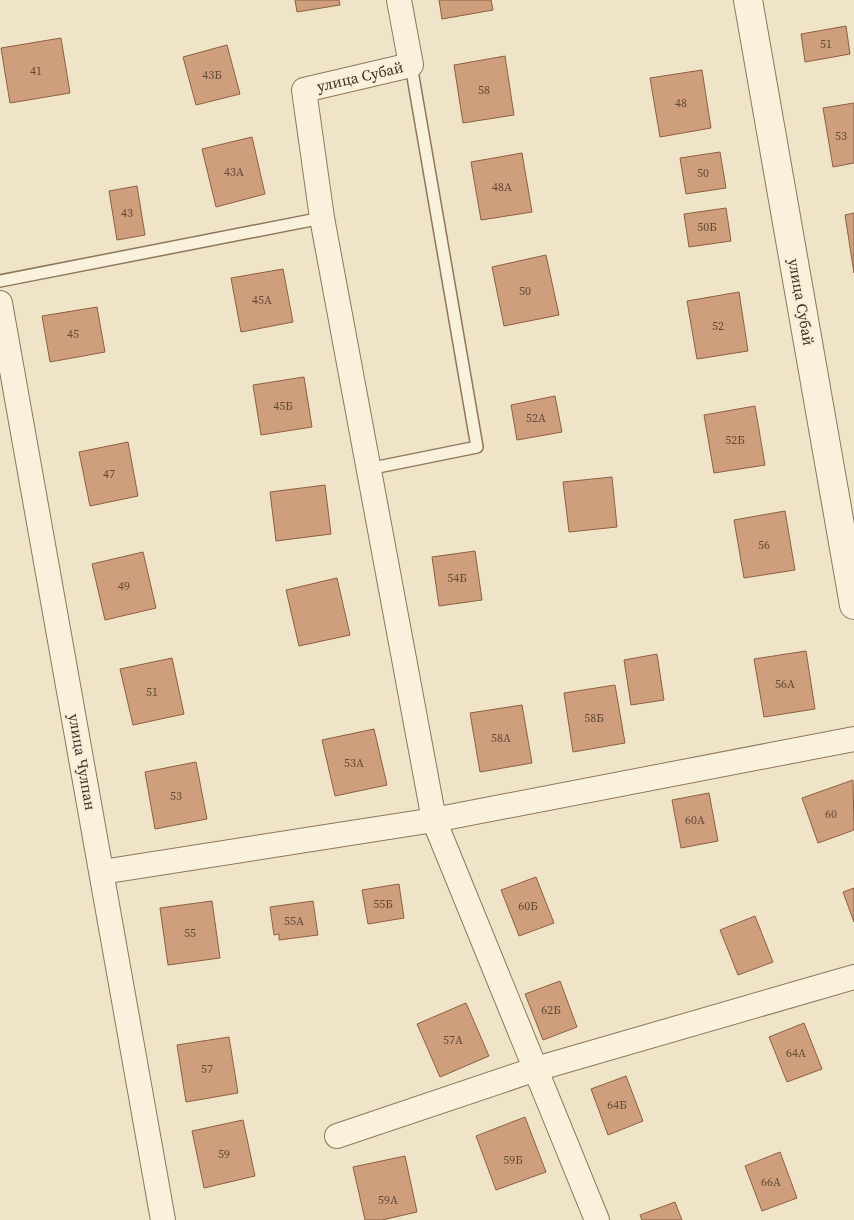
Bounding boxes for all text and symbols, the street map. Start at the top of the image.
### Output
house number: 51 [820,36,832,52]
street label: улица Субай [315,56,406,97]
house number: 41 [30,63,42,79]
house number: 43Б [202,67,222,83]
house number: 58 [478,82,490,98]
house number: 48 [675,95,687,111]
house number: 53 [835,128,847,144]
house number: 43А [224,164,244,180]
house number: 50 [697,165,709,181]
house number: 48А [492,179,512,195]
house number: 43 [121,205,133,221]
house number: 50Б [697,219,717,235]
street label: улица Субай [783,257,820,347]
house number: 50 [519,283,531,299]
house number: 45А [252,292,272,308]
house number: 52 [712,318,724,334]
house number: 45 [67,326,79,342]
house number: 45Б [273,398,293,414]
house number: 52А [526,410,546,426]
house number: 52Б [725,432,745,448]
house number: 47 [103,466,115,482]
house number: 56 [758,537,770,553]
house number: 54Б [447,570,467,586]
house number: 49 [118,578,130,594]
house number: 56А [775,676,795,692]
house number: 51 [146,684,158,700]
house number: 58Б [584,710,604,726]
street label: улица Чулпан [64,712,101,812]
house number: 58А [491,730,511,746]
house number: 53А [344,755,364,771]
house number: 53 [170,788,182,804]
house number: 60 [825,806,837,822]
house number: 60А [685,812,705,828]
house number: 55Б [373,896,393,912]
house number: 60Б [518,898,538,914]
house number: 55А [284,913,304,929]
house number: 55 [184,925,196,941]
house number: 62Б [541,1002,561,1018]
house number: 57А [443,1032,463,1048]
house number: 64А [786,1045,806,1061]
house number: 57 [201,1061,213,1077]
house number: 64Б [607,1097,627,1113]
house number: 59 [218,1146,230,1162]
house number: 59Б [503,1152,523,1168]
house number: 66А [761,1174,781,1190]
house number: 59А [378,1192,398,1208]

